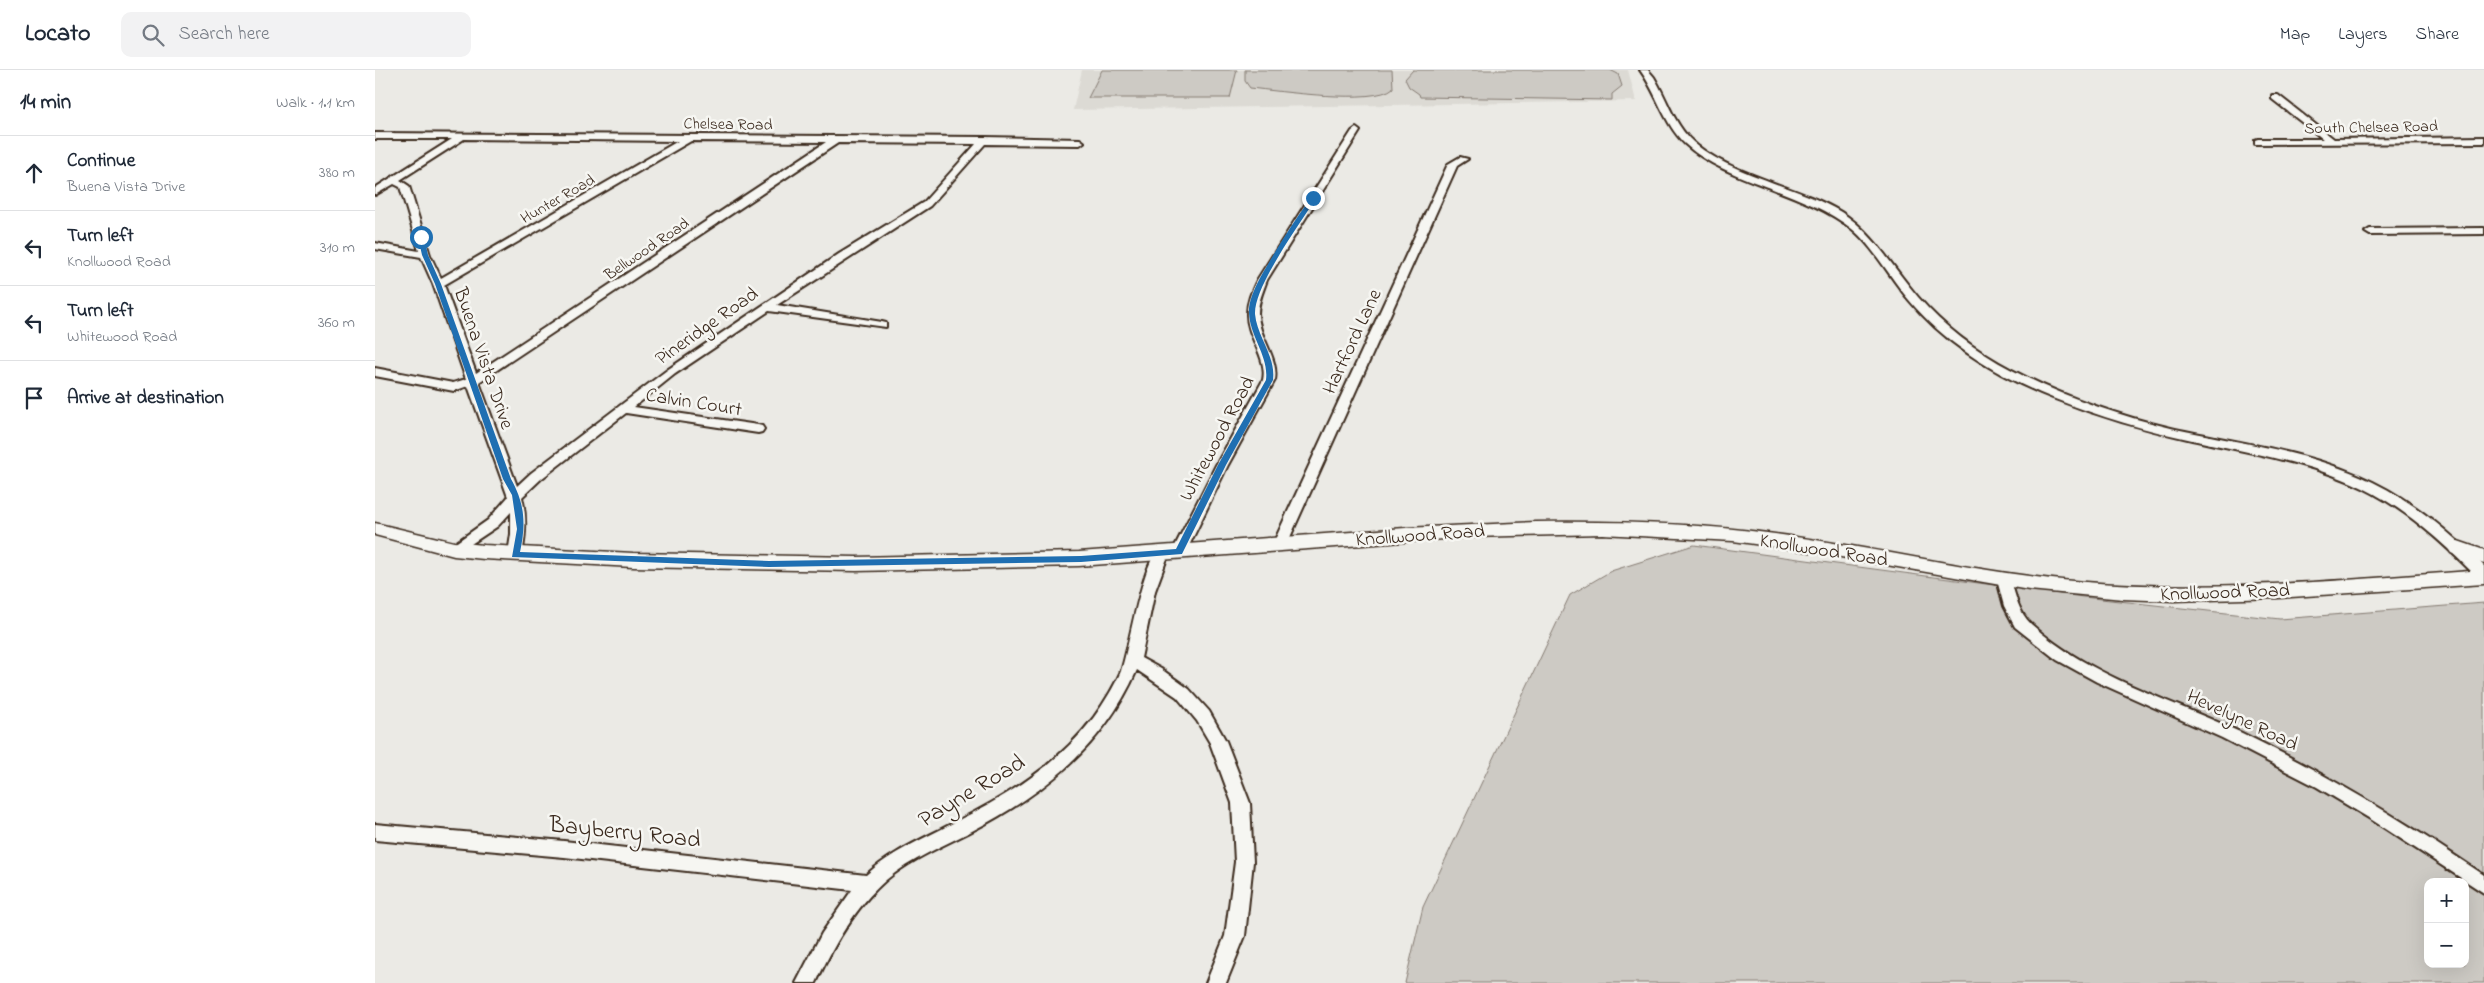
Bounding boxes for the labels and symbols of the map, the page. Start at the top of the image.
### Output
street label: Chelsea Road [683,112,773,138]
street label: South Chelsea Road [2304,115,2438,141]
street label: Hunter Road [516,169,600,231]
route end [1302,187,1325,210]
street label: Bellwood Road [599,212,694,288]
route start [410,226,433,249]
street label: Pineridge Road [650,281,766,374]
street label: Buena Vista Drive [445,283,520,434]
street label: Hartford Lane [1316,285,1390,400]
street label: Whitewood Road [1173,372,1263,507]
street label: Calvin Court [643,382,744,425]
street label: Knollwood Road [1355,518,1486,555]
street label: Knollwood Road [1757,527,1890,576]
street label: Knollwood Road [2160,577,2290,610]
street label: Hevelyne Road [2182,683,2302,760]
street label: Payne Road [912,746,1033,839]
street label: Bayberry Road [546,808,703,860]

